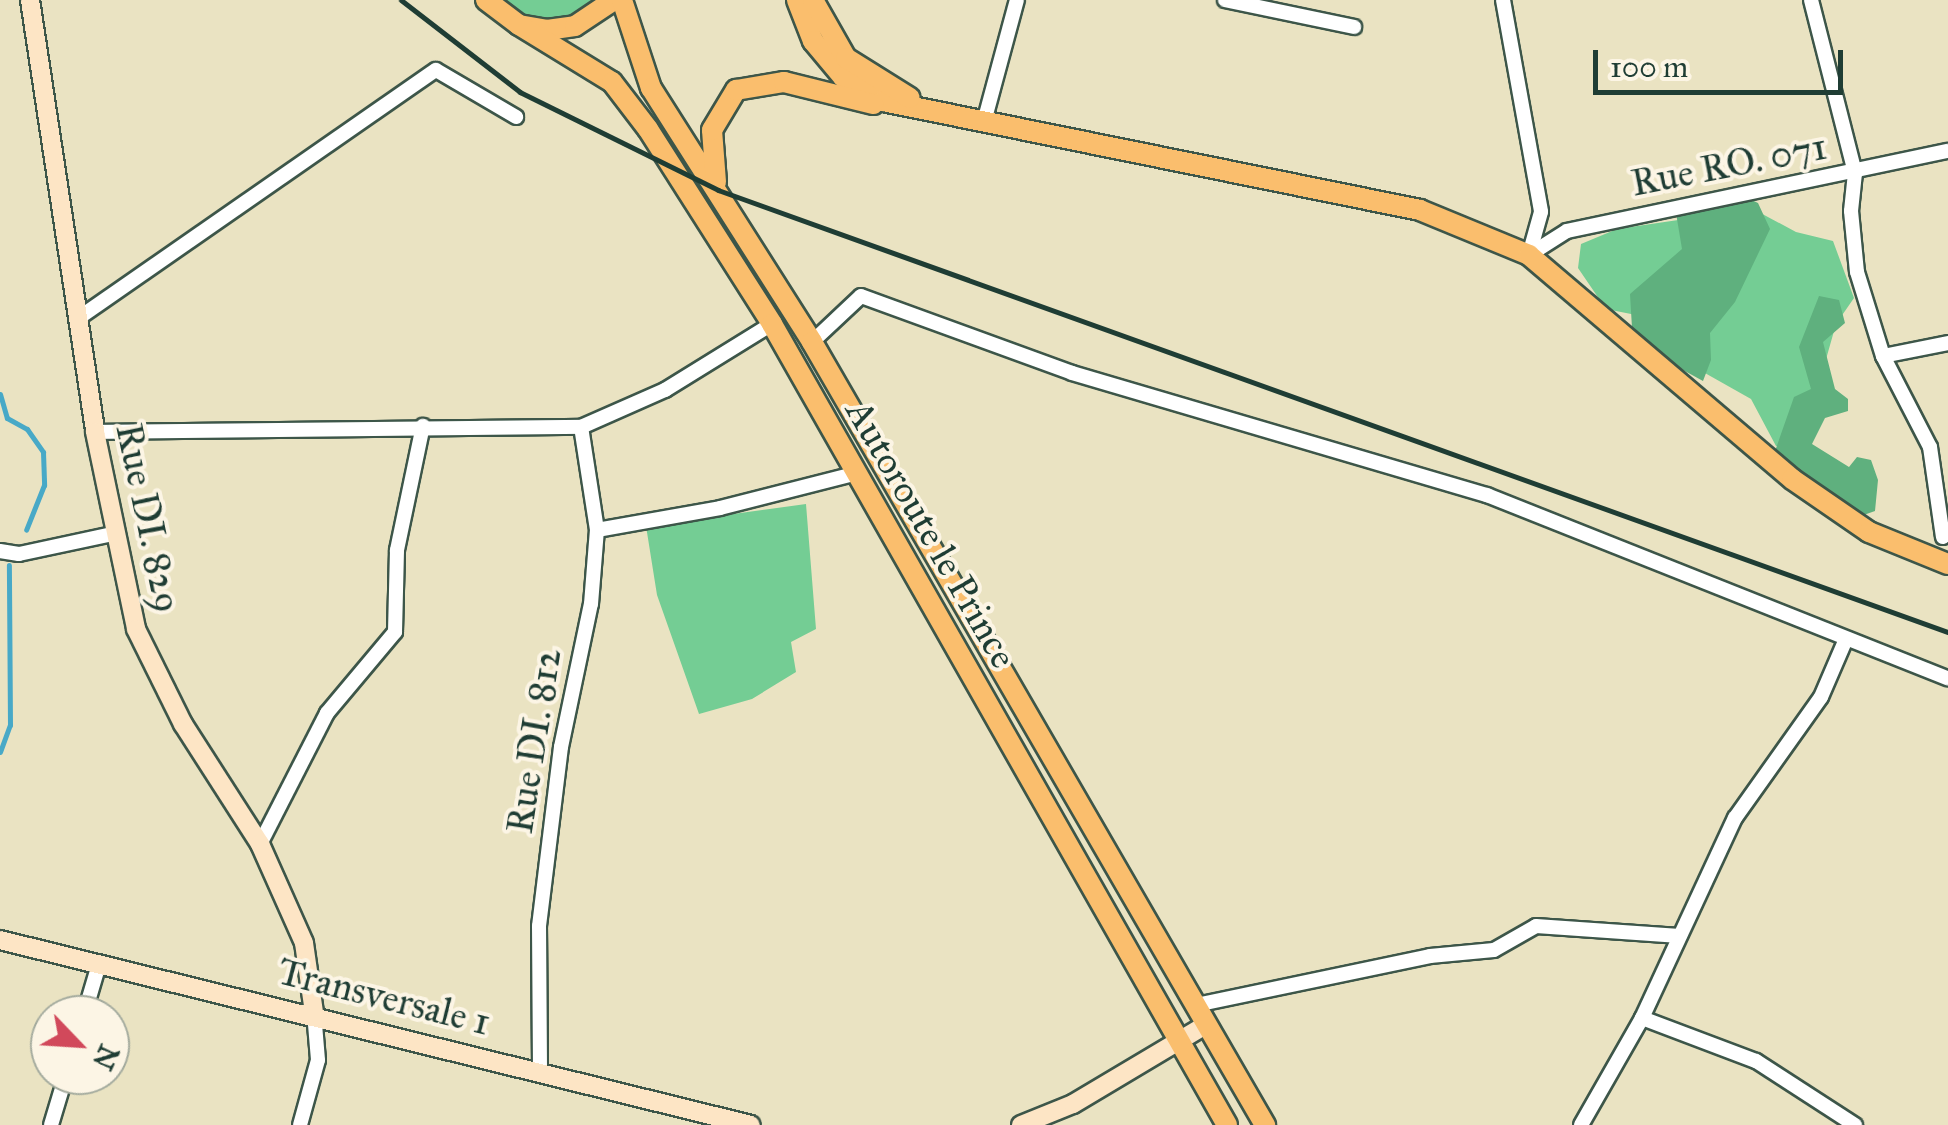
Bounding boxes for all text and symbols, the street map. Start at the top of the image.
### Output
scale bar [1598,30,1848,92]
text: 100 m [1610,49,1688,85]
street label: Rue RO. 071 [1627,124,1831,206]
street label: Autoroute le Prince [836,392,1026,676]
street label: Rue DI. 829 [106,419,190,617]
street label: Rue DI. 812 [497,645,571,837]
street label: Transversale 1 [273,949,495,1045]
north arrow [30,995,130,1095]
text: N [85,1039,127,1075]

